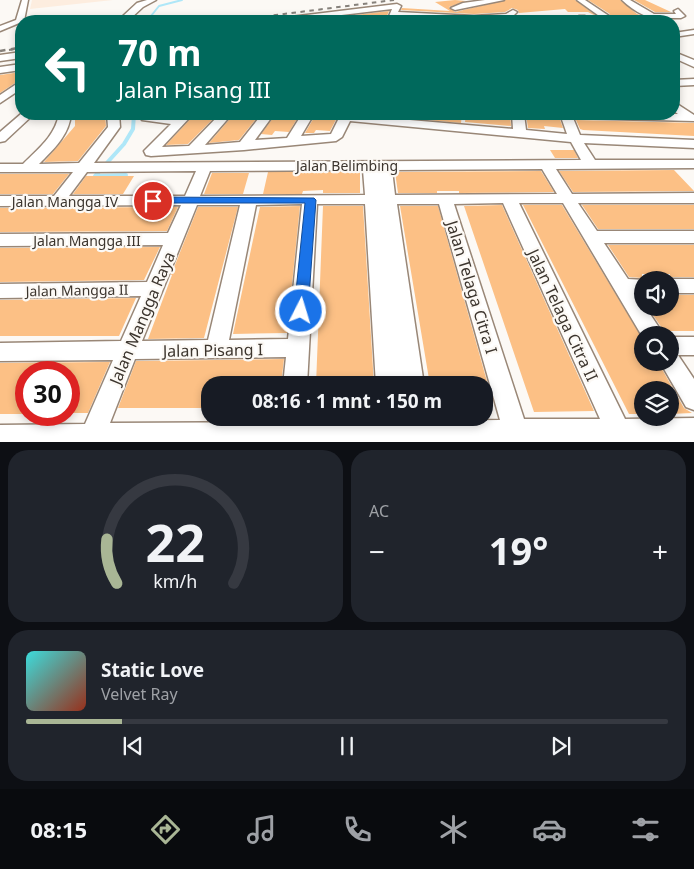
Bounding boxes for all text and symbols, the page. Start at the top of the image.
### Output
text: 70 m [118,29,201,76]
icon: left [35,35,100,100]
text: Jalan Pisang III [118,74,271,104]
street label: Jalan Belimbing [294,156,398,175]
pin [132,180,174,222]
icon: arrive [139,187,167,215]
street label: Jalan Mangga IV [10,192,119,211]
street label: Jalan Telaga Citra I [441,216,503,356]
street label: Jalan Mangga III [31,231,141,250]
street label: Jalan Telaga Citra II [522,243,603,385]
street label: Jalan Mangga Raya [103,248,180,390]
map controls [634,271,679,426]
button: sound [634,271,679,316]
street label: Jalan Mangga II [23,280,129,300]
position arrow [274,284,326,336]
button: search [634,326,679,371]
street label: Jalan Pisang I [161,338,263,362]
speed limit sign: 30 [15,361,80,426]
button: layers [634,381,679,426]
text: 08:16 · 1 mnt · 150 m [252,388,442,414]
text: AC [369,500,389,522]
text: 22 [146,506,205,577]
text: 19° [489,524,548,576]
text: − [369,532,385,570]
text: + [652,532,668,570]
text: km/h [154,569,197,593]
text: Static Love [101,657,204,683]
text: Velvet Ray [101,683,178,705]
icon: previous [119,732,147,760]
icon: pause [333,732,361,760]
icon: next [547,732,575,760]
icon: directions [148,812,183,847]
icon: music [244,812,279,847]
icon: phone [340,812,375,847]
icon: climate [436,812,471,847]
icon: car [532,812,567,847]
icon: filters [628,812,663,847]
text: 08:15 [31,814,87,844]

